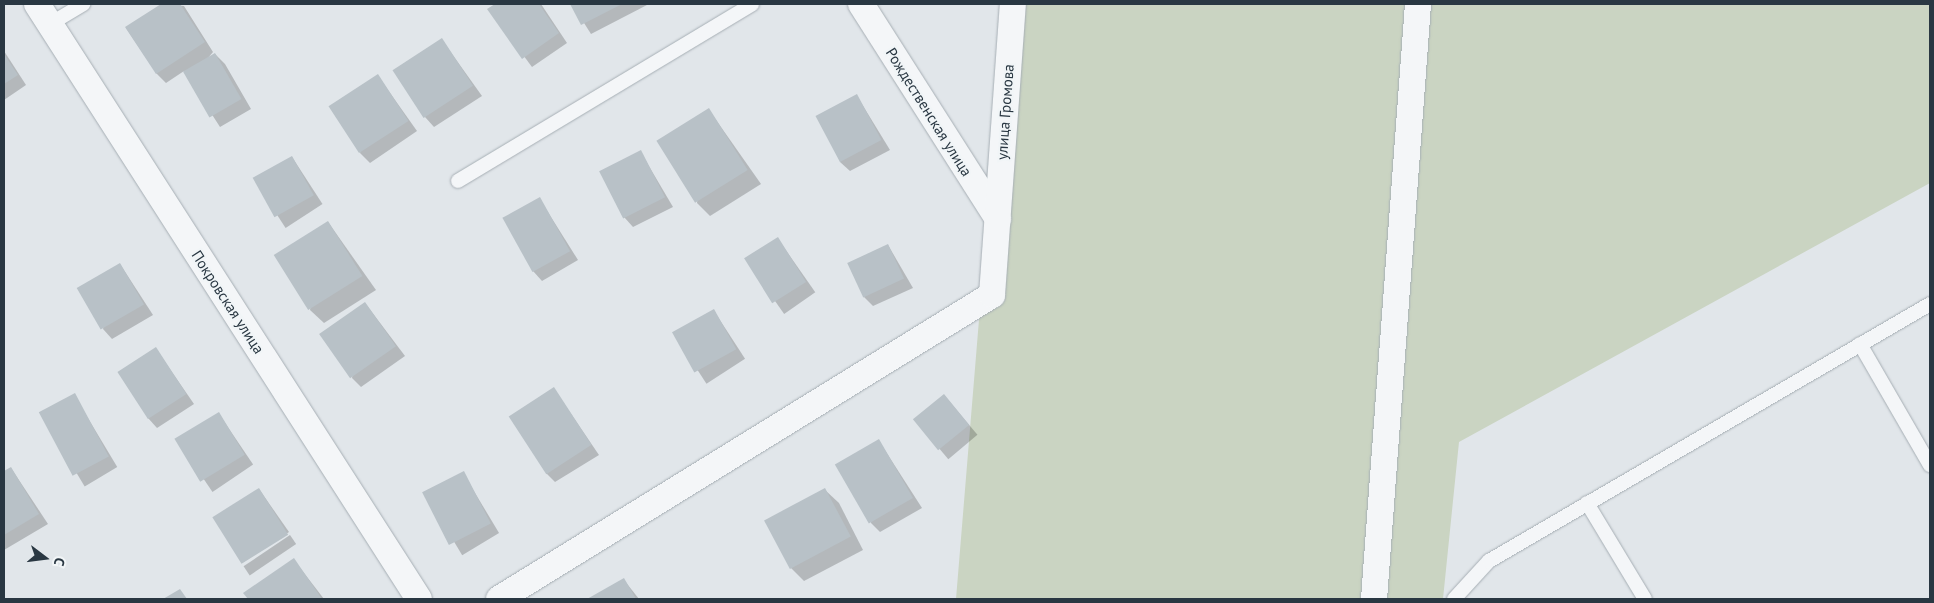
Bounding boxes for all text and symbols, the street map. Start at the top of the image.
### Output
street label: Рождественская улица [882,44,976,180]
street label: улица Громова [993,64,1017,160]
street label: Покровская улица [188,247,268,357]
north arrow [20,533,70,583]
text: С [50,556,69,568]

